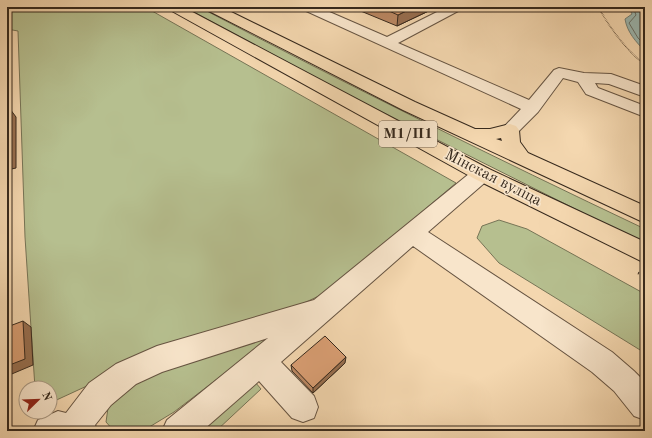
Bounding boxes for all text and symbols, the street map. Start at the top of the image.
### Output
road number: М1/П1 [379,121,437,147]
street label: Мінская вуліца [442,147,544,209]
north arrow [18,380,58,420]
text: N [39,391,53,403]

